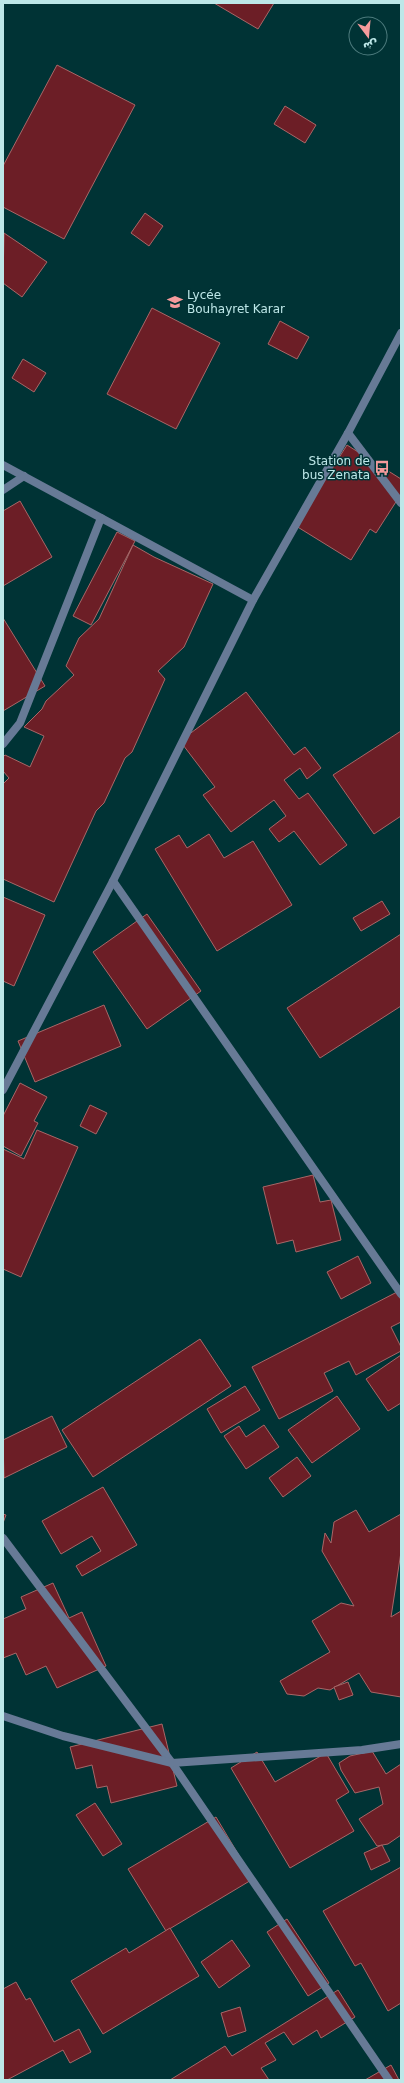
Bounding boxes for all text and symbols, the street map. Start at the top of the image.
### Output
north arrow [348,16,388,56]
text: ش [362,37,380,53]
place label: Lycée Bouhayret Karar [187,288,285,316]
school or university icon: Lycée Bouhayret Karar [166,293,184,311]
place label: Station de bus Zenata [302,454,370,482]
bus stop icon: Station de bus Zenata [373,459,391,477]

